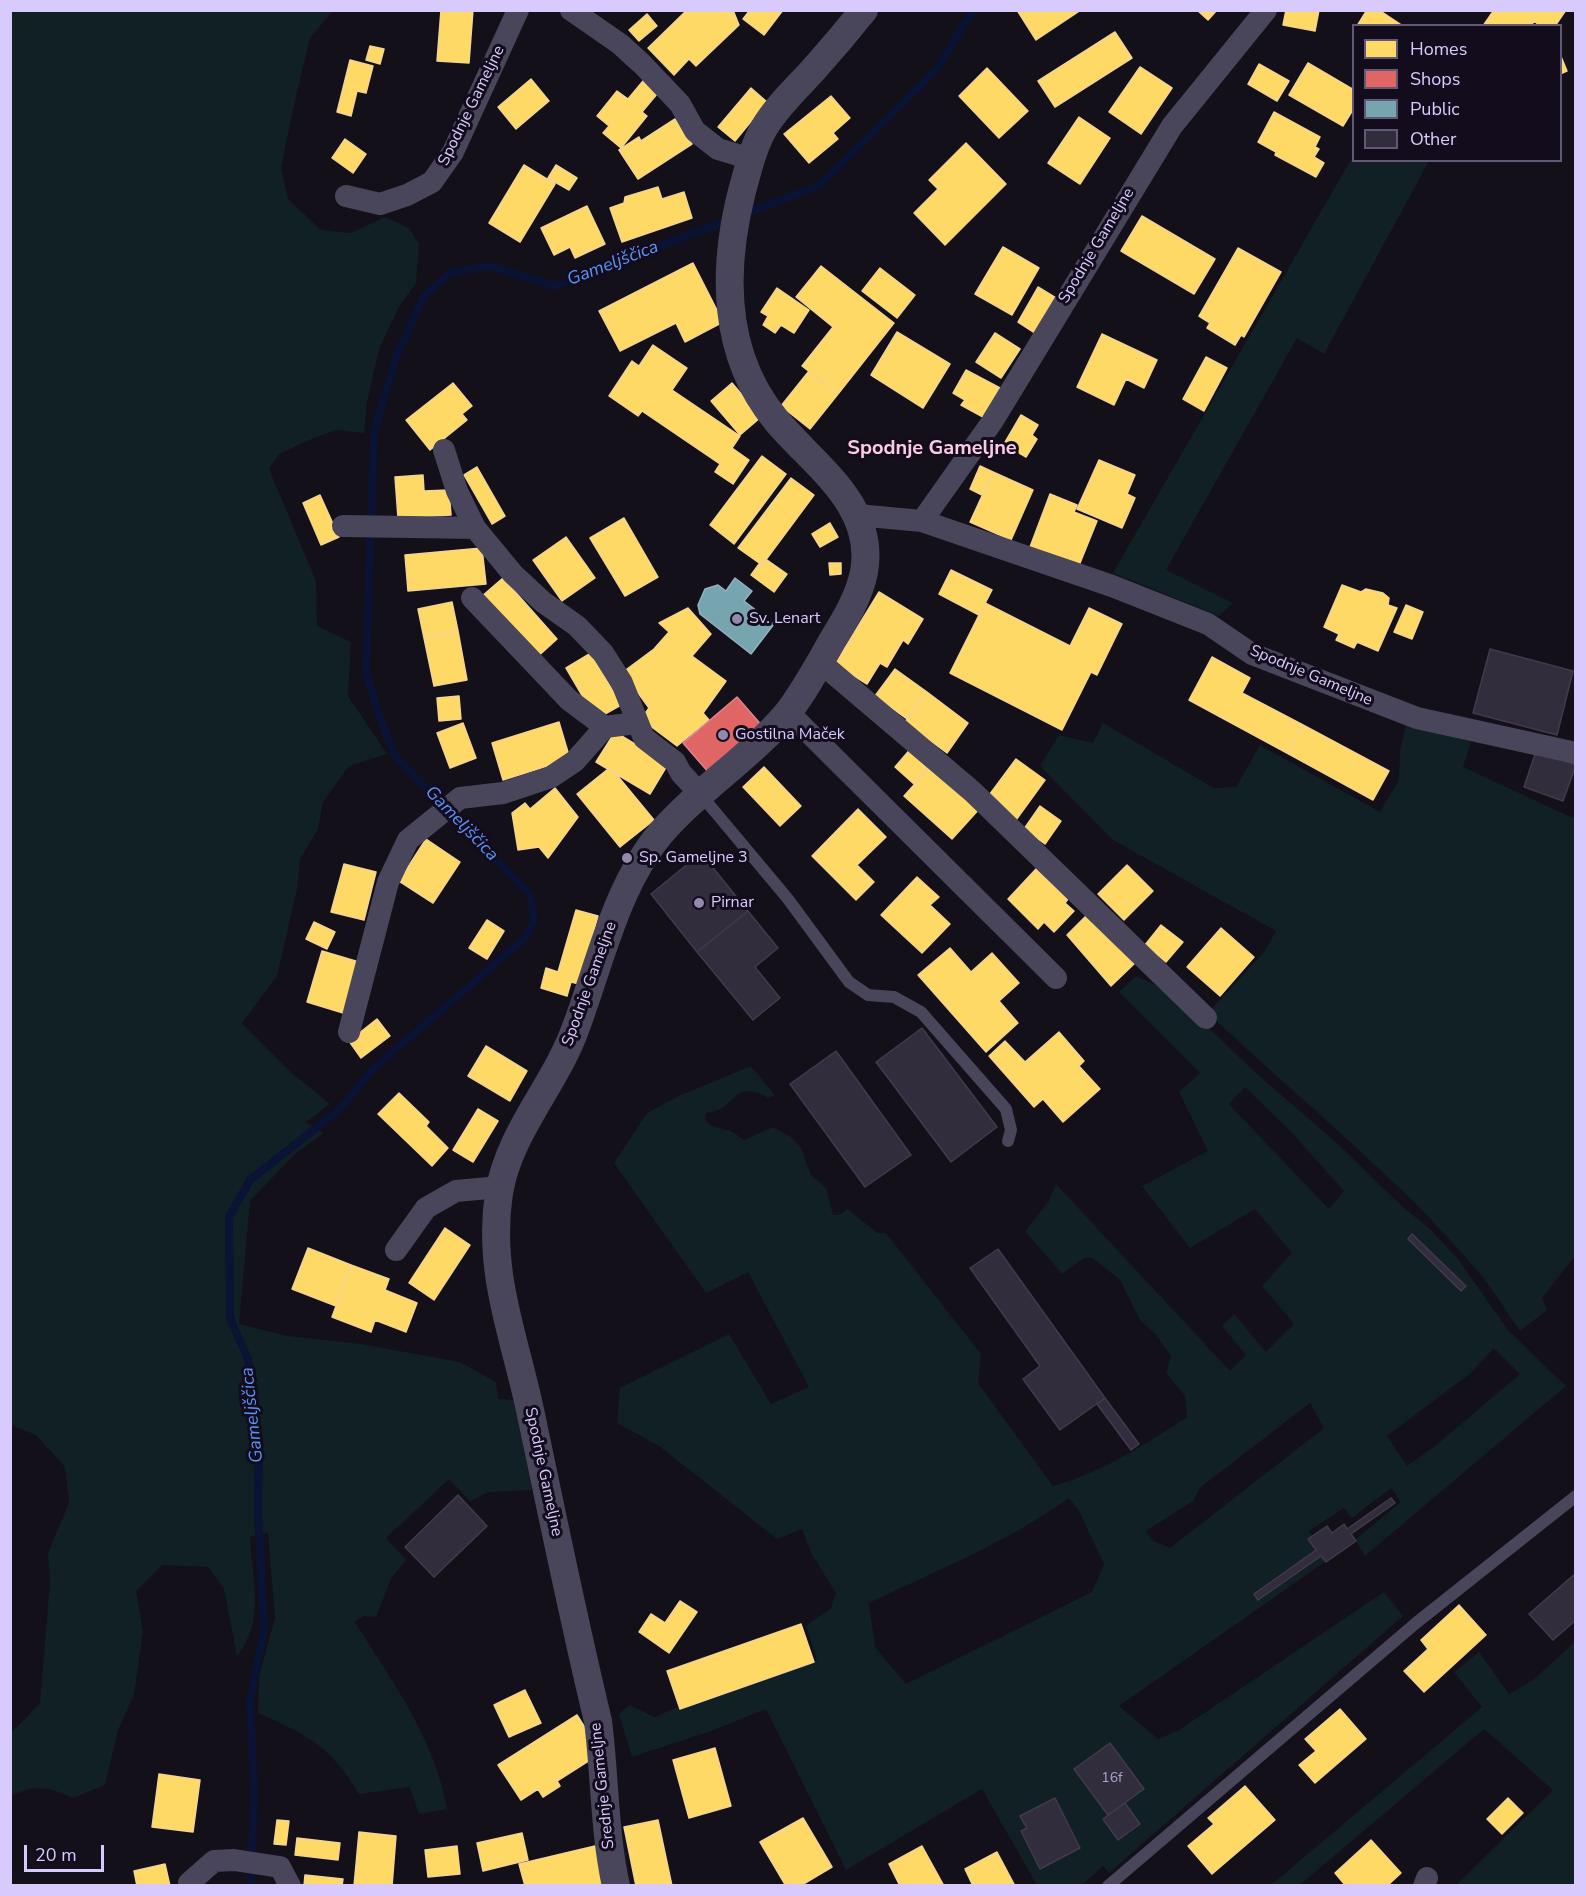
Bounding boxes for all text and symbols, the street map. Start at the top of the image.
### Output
legend [1352,24,1562,162]
text: Homes [1410,37,1467,61]
street label: Spodnje Gameljne [435,43,509,169]
text: Shops [1410,67,1460,91]
text: Public [1410,97,1460,121]
text: Other [1410,127,1456,151]
street label: Spodnje Gameljne [1055,185,1139,307]
water label: Gameljščica [564,237,662,291]
district label: Spodnje Gameljne [847,437,1017,461]
place label: Sv. Lenart [749,609,820,629]
marker: Sv. Lenart [730,612,744,626]
street label: Spodnje Gameljne [1247,642,1375,710]
place label: Gostilna Maček [735,725,845,745]
marker: Gostilna Maček [716,728,730,742]
water label: Gameljščica [420,782,502,866]
place label: Sp. Gameljne 3 [639,848,748,868]
marker: Sp. Gameljne 3 [620,851,634,865]
place label: Pirnar [711,893,754,913]
marker: Pirnar [692,896,706,910]
street label: Spodnje Gameljne [559,919,621,1049]
water label: Gameljščica [237,1366,269,1464]
street label: Spodnje Gameljne [520,1406,566,1538]
street label: Srednje Gameljne [587,1722,619,1850]
house number: 16f [1101,1771,1123,1787]
scale bar [27,1833,106,1871]
text: 20 m [35,1843,77,1867]

